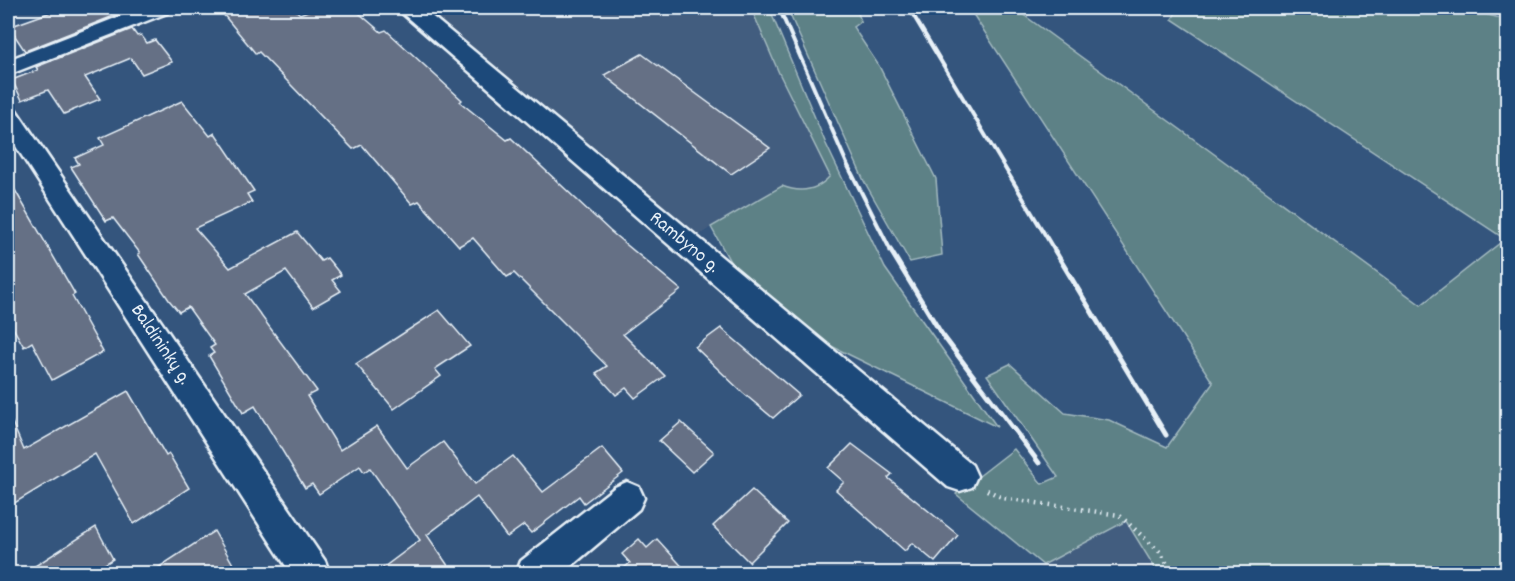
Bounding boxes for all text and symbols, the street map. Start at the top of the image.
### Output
street label: Rambyno g. [643,205,725,281]
street label: Baldininkų g. [123,299,197,391]

